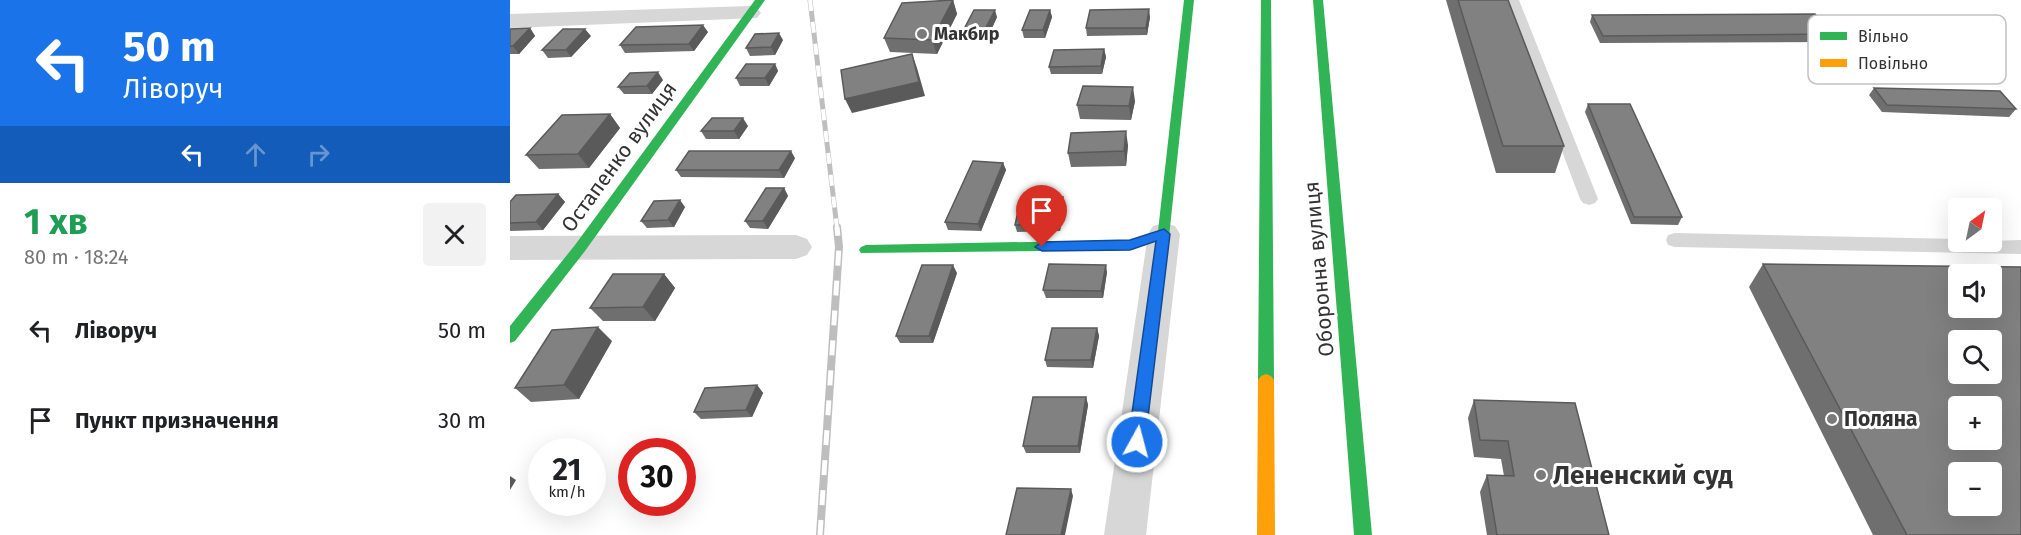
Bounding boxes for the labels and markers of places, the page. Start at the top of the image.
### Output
place label: Макбир [934,23,1000,45]
marker: Макбир [915,27,929,41]
pin [1016,185,1067,247]
place label: Поляна [1844,406,1917,432]
marker: Поляна [1825,412,1839,426]
place label: Лененский суд [1553,460,1733,491]
marker: Лененский суд [1534,468,1548,482]

